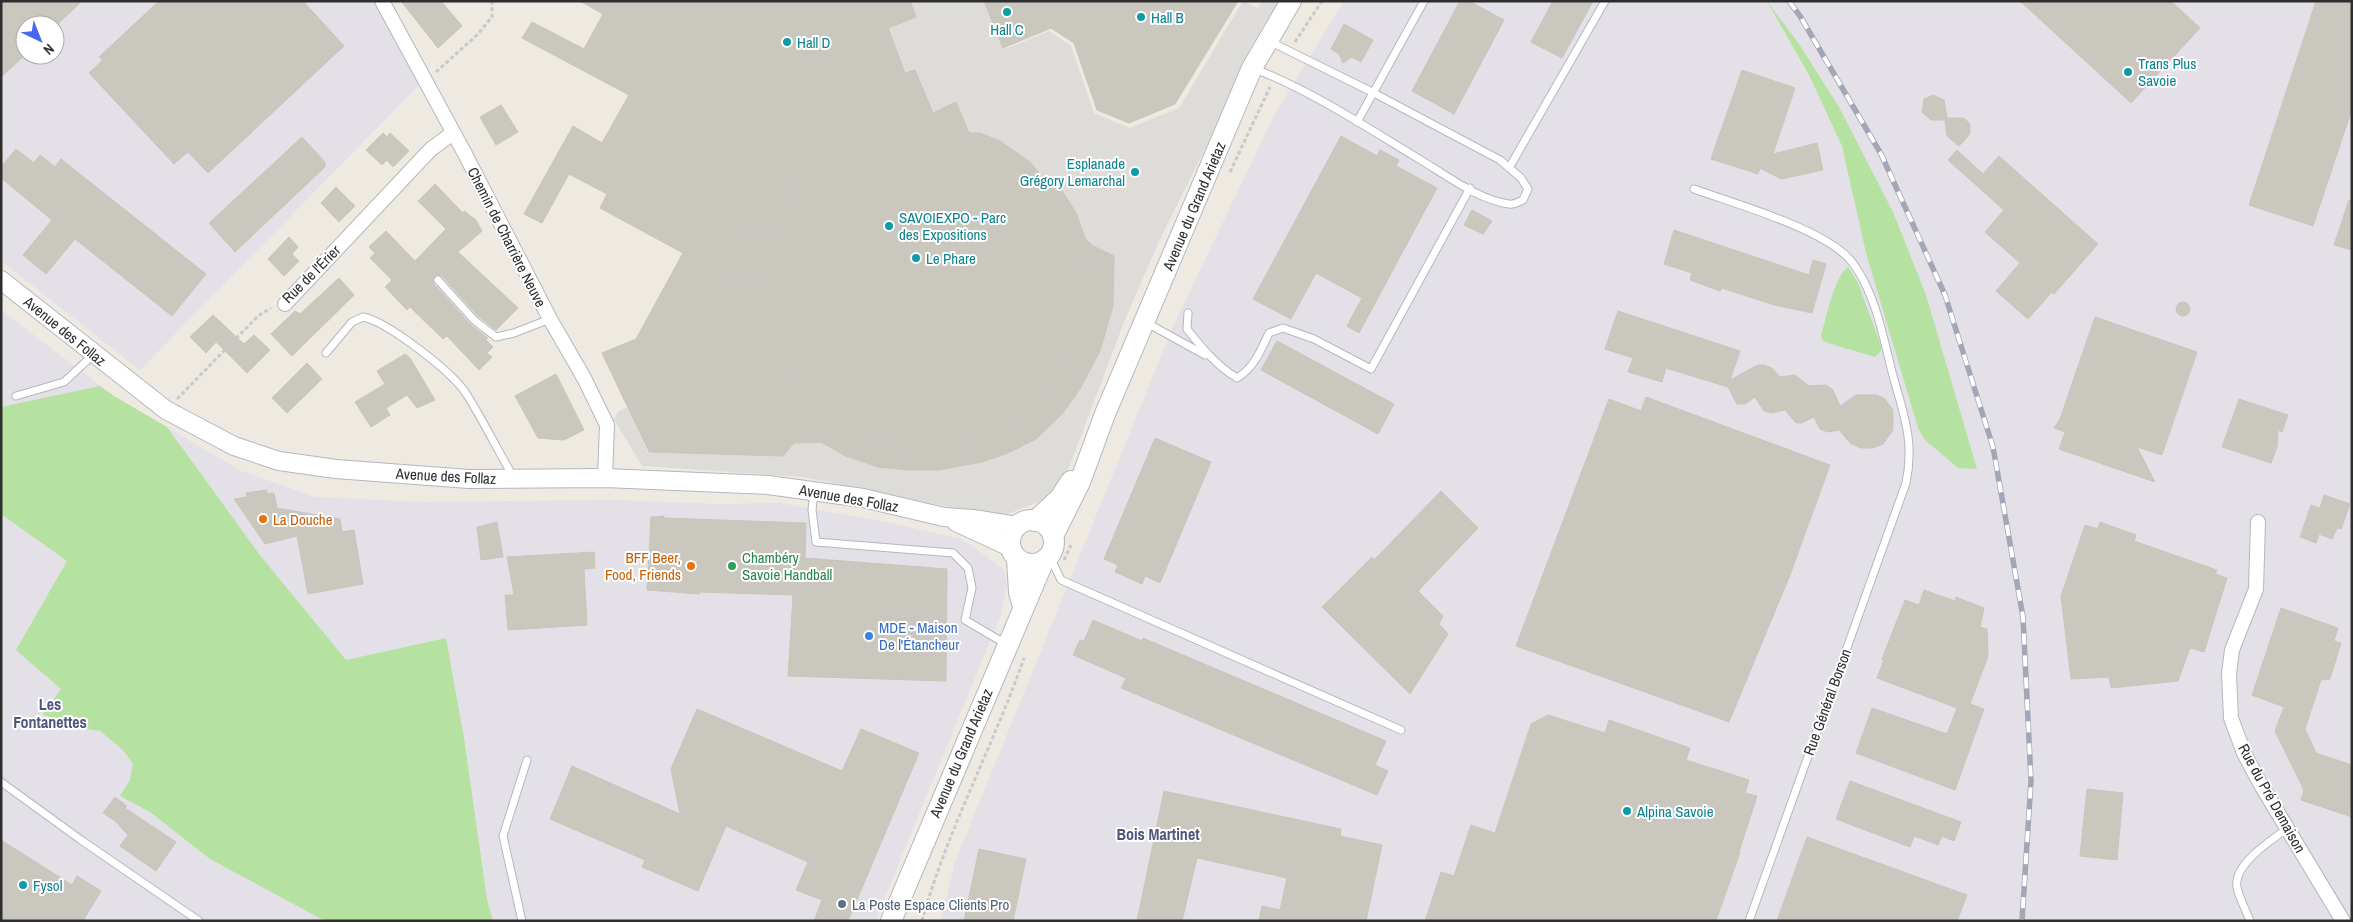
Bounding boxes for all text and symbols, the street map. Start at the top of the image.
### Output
marker: Hall C [1001,6,1013,18]
place label: Hall B [1151,7,1184,28]
marker: Hall B [1135,11,1147,23]
north arrow [15,15,65,65]
place label: Hall C [990,19,1024,40]
place label: Hall D [797,32,831,53]
marker: Hall D [781,36,793,48]
text: N [40,40,58,59]
place label: Trans Plus Savoie [2138,53,2196,91]
marker: Trans Plus Savoie [2122,66,2134,78]
street label: Avenue du Grand Arietaz [1157,138,1231,275]
place label: Esplanade Grégory Lemarchal [1020,153,1125,191]
street label: Chemin de Charrière Neuve [463,163,551,311]
marker: Esplanade Grégory Lemarchal [1129,166,1141,178]
place label: SAVOIEXPO - Parc des Expositions [899,207,1006,245]
marker: SAVOIEXPO - Parc des Expositions [883,220,895,232]
street label: Rue de l'Érier [277,240,345,308]
place label: Le Phare [926,248,976,269]
marker: Le Phare [910,252,922,264]
street label: Avenue des Follaz [19,291,111,371]
street label: Avenue des Follaz [394,463,497,489]
street label: Avenue des Follaz [797,479,900,517]
place label: La Douche [273,509,333,530]
marker: La Douche [257,513,269,525]
place label: BFF Beer, Food, Friends [605,547,681,585]
place label: Chambéry Savoie Handball [742,547,832,585]
marker: BFF Beer, Food, Friends [685,560,697,572]
marker: Chambéry Savoie Handball [726,560,738,572]
place label: MDE - Maison De l'Étancheur [879,617,959,655]
marker: MDE - Maison De l'Étancheur [863,630,875,642]
street label: Rue Général Borson [1798,646,1856,758]
street label: Avenue du Grand Arietaz [924,685,998,822]
district label: Les Fontanettes [13,693,87,733]
street label: Rue du Pré Demaison [2233,740,2311,856]
place label: Alpina Savoie [1636,801,1714,822]
marker: Alpina Savoie [1621,805,1633,817]
district label: Bois Martinet [1116,823,1200,845]
place label: Fysol [33,875,62,896]
marker: Fysol [17,879,29,891]
place label: La Poste Espace Clients Pro [852,894,1009,915]
marker: La Poste Espace Clients Pro [836,898,848,910]

